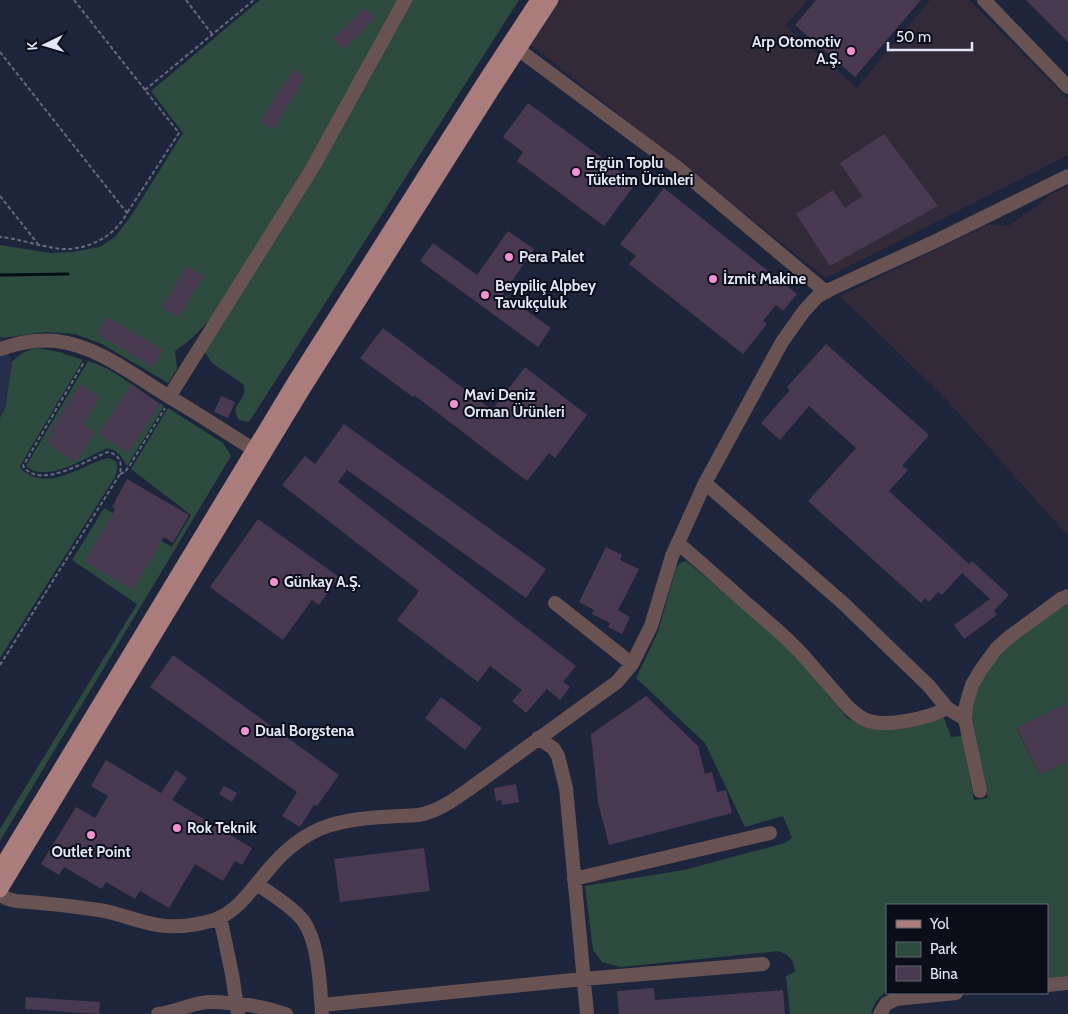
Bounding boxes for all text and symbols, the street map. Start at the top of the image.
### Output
north arrow [20,20,70,70]
scale bar [888,20,972,52]
text: 50 m [896,28,931,46]
place label: Arp Otomotiv A.Ş. [752,33,842,68]
text: K [23,41,41,51]
marker: Arp Otomotiv A.Ş. [845,45,857,57]
place label: Ergün Toplu Tüketim Ürünleri [586,154,693,189]
marker: Ergün Toplu Tüketim Ürünleri [570,166,582,178]
place label: Pera Palet [519,248,584,266]
marker: Pera Palet [503,251,515,263]
place label: İzmit Makine [723,270,807,288]
marker: İzmit Makine [707,273,719,285]
place label: Beypiliç Alpbey Tavukçuluk [495,277,597,312]
marker: Beypiliç Alpbey Tavukçuluk [479,289,491,301]
place label: Mavi Deniz Orman Ürünleri [464,386,565,421]
marker: Mavi Deniz Orman Ürünleri [448,398,460,410]
place label: Günkay A.Ş. [284,573,361,591]
marker: Günkay A.Ş. [268,576,280,588]
place label: Dual Borgstena [255,722,355,740]
marker: Dual Borgstena [239,725,251,737]
place label: Rok Teknik [187,819,257,837]
marker: Rok Teknik [171,822,183,834]
marker: Outlet Point [85,829,97,841]
place label: Outlet Point [51,843,131,861]
legend [886,904,1048,994]
text: Yol [929,915,949,933]
text: Park [930,940,957,958]
text: Bina [930,965,958,983]

